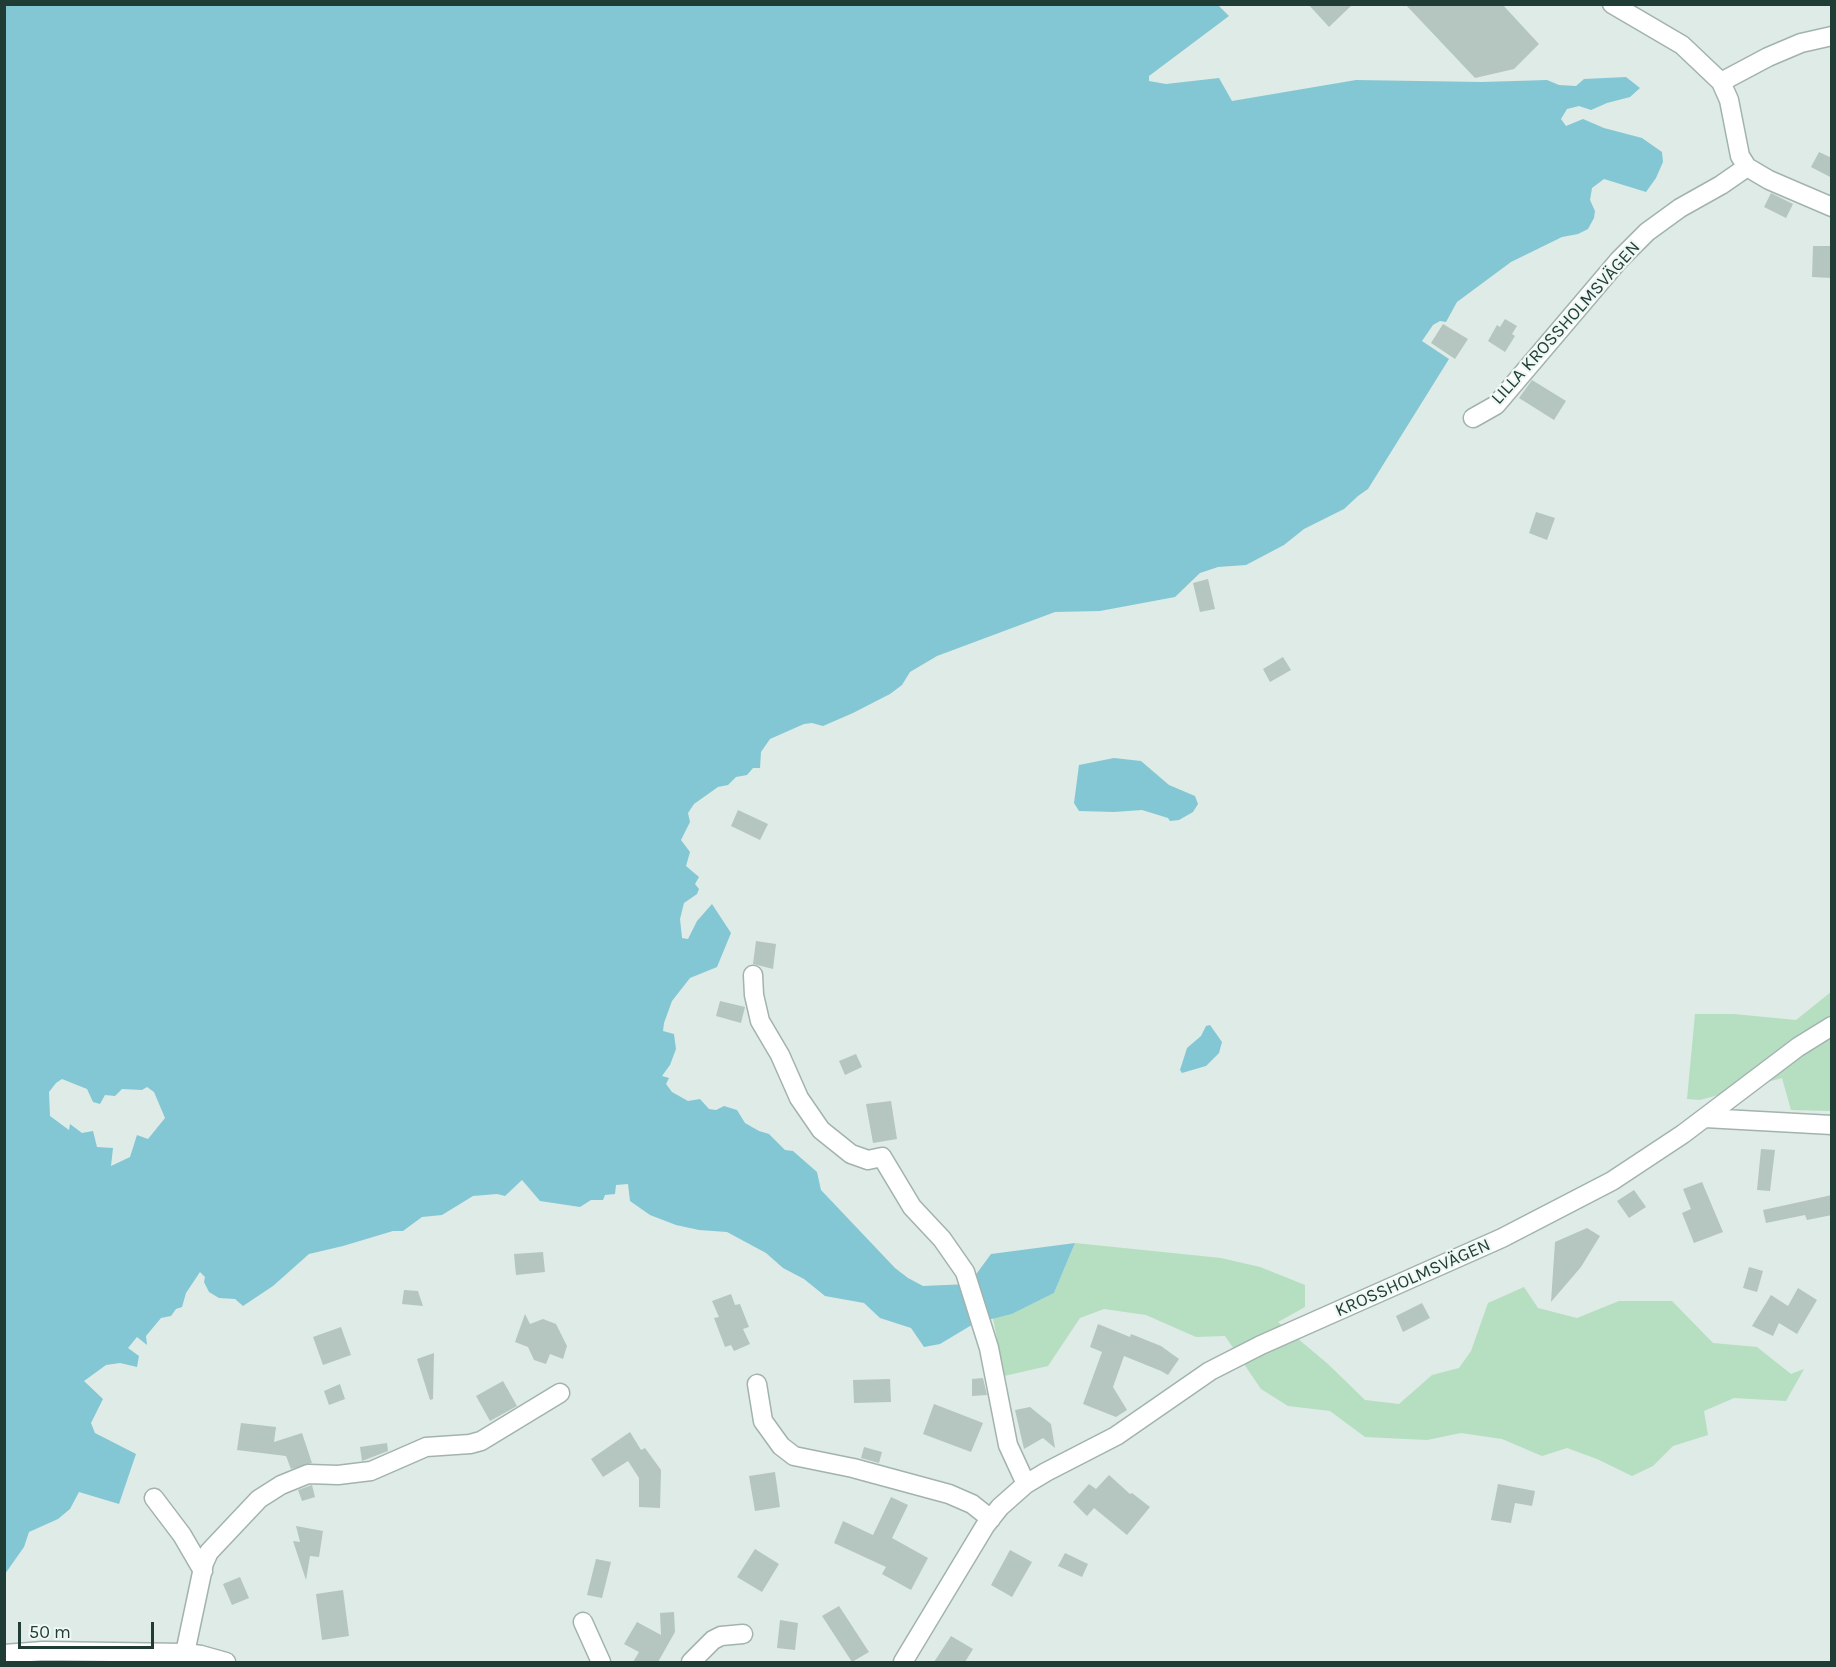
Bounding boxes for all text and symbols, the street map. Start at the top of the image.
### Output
street label: LILLA KROSSHOLMSVÄGEN [1487,237,1645,409]
street label: KROSSHOLMSVÄGEN [1332,1234,1494,1322]
scale bar [21,1610,158,1648]
text: 50 m [29,1621,71,1643]

